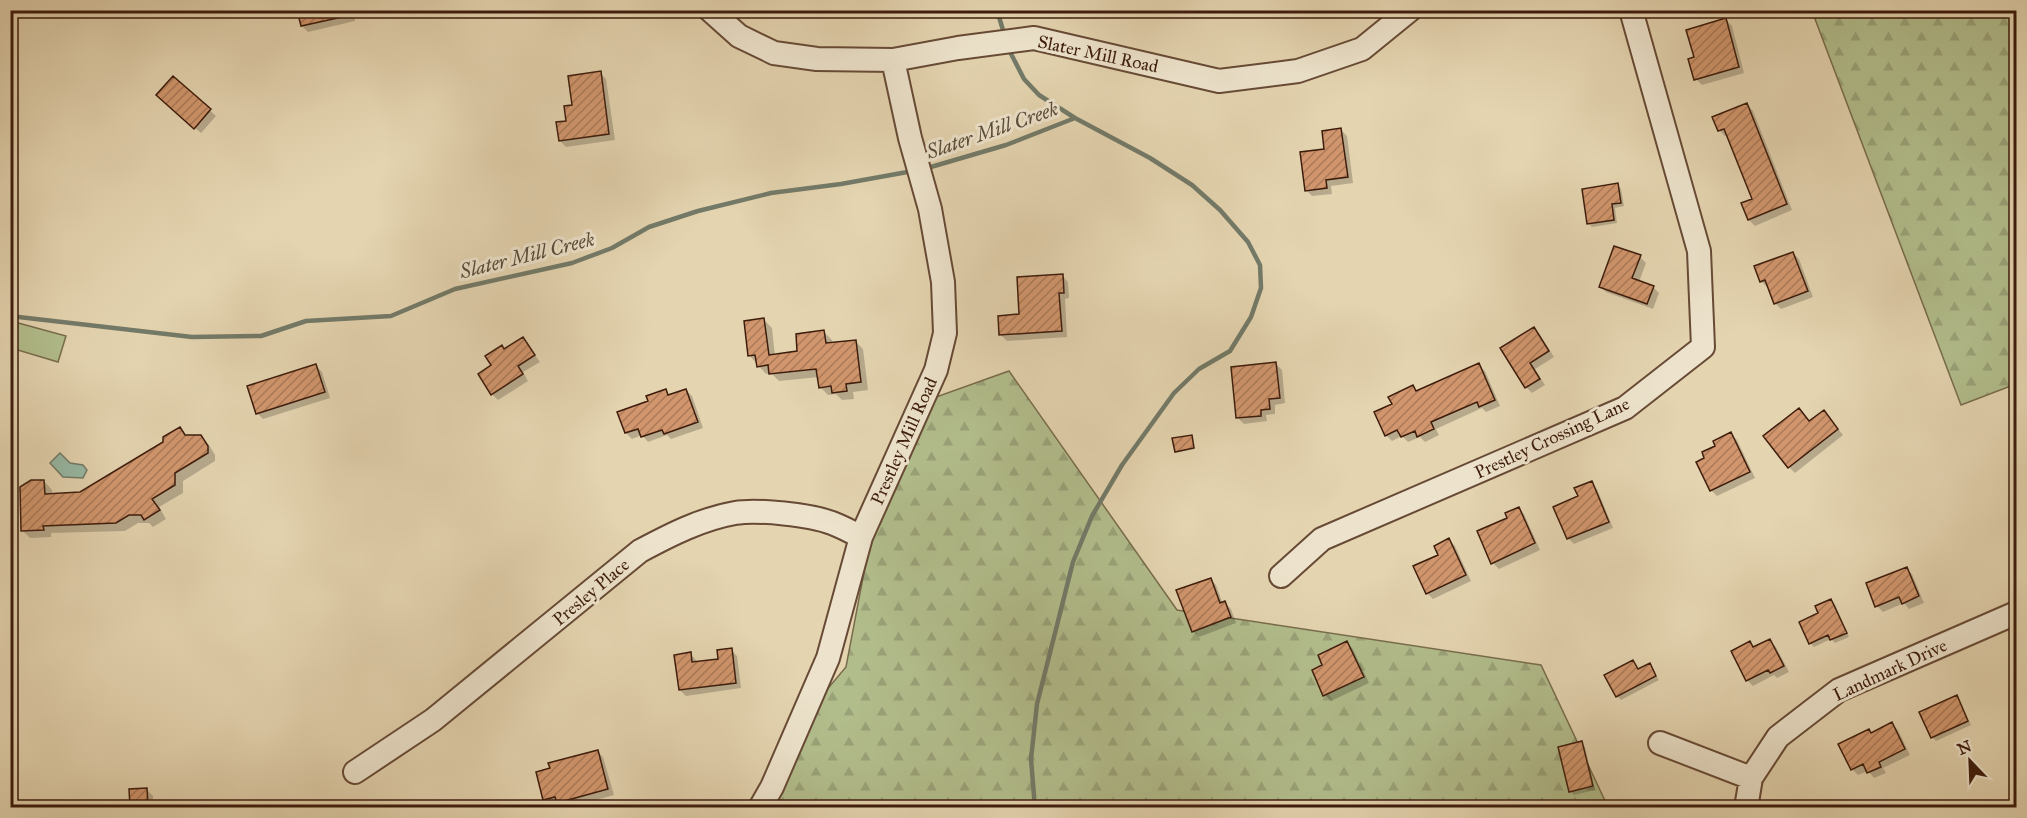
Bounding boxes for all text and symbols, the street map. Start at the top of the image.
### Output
street label: Slater Mill Road [1036,30,1160,78]
water label: Slater Mill Creek [922,96,1061,164]
water label: Slater Mill Creek [456,227,597,284]
street label: Prestley Mill Road [866,374,942,508]
street label: Prestley Crossing Lane [1471,393,1633,484]
street label: Presley Place [548,554,634,630]
street label: Landmark Drive [1830,634,1950,706]
north arrow [1940,731,2000,791]
text: N [1954,736,1975,759]

